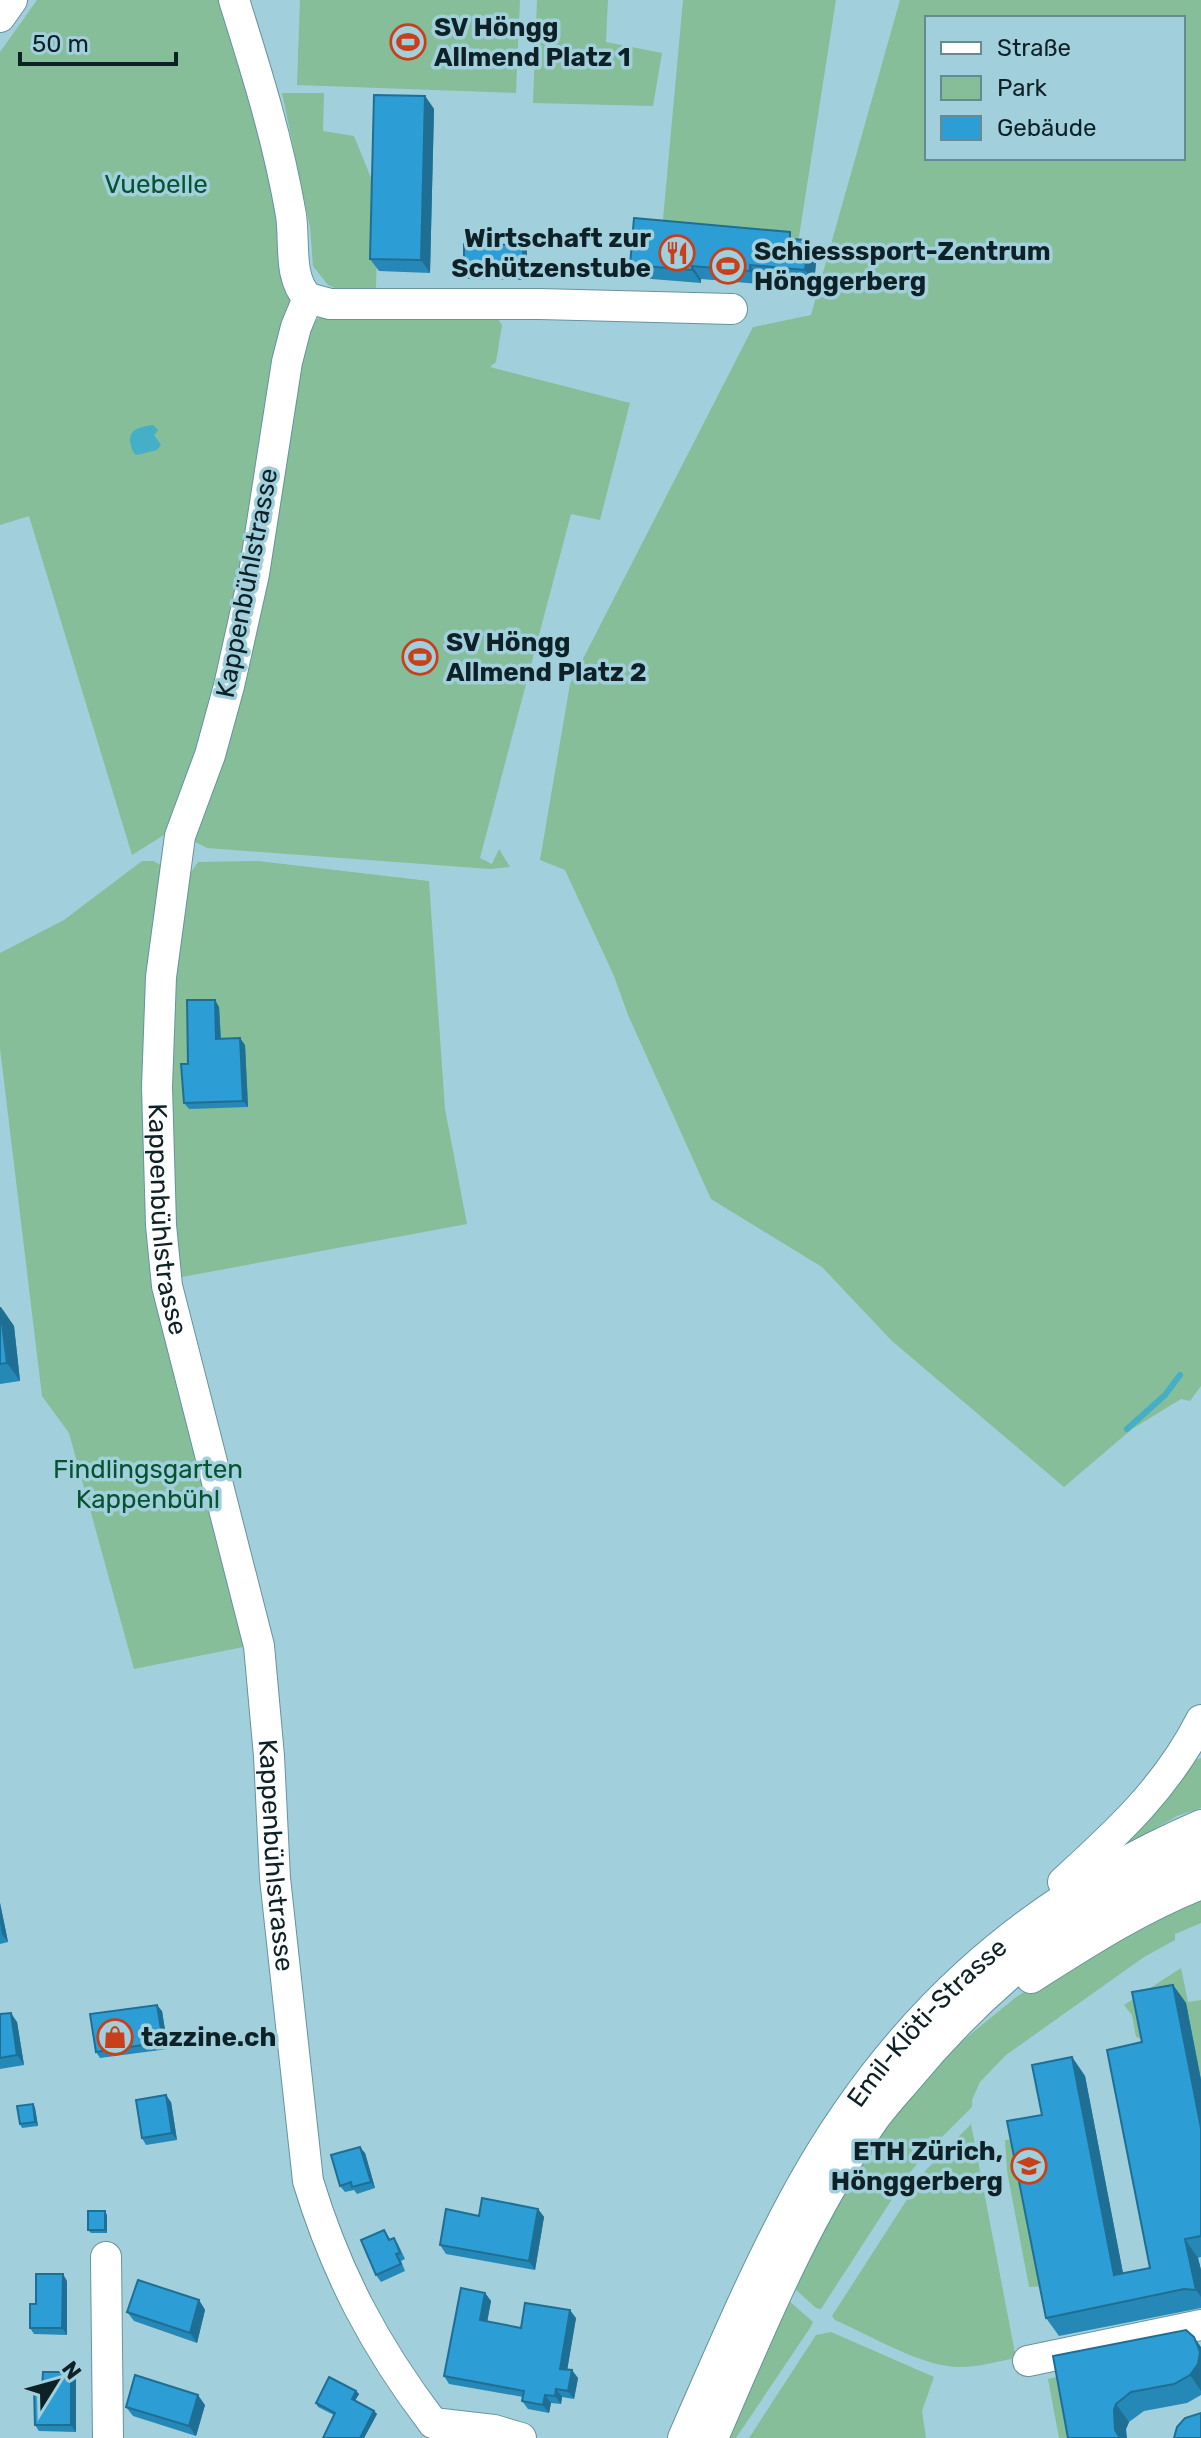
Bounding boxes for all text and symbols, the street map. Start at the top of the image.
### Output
place label: SV Höngg Allmend Platz 1 [434,12,631,73]
scale bar [20,16,176,66]
legend [925,16,1185,160]
sports icon: SV Höngg Allmend Platz 1 [389,23,427,61]
text: 50 m [32,30,89,58]
text: Straße [997,34,1071,62]
text: Park [997,74,1048,102]
text: Gebäude [997,114,1096,142]
park label: Vuebelle [104,169,208,200]
place label: Wirtschaft zur Schützenstube [451,223,651,284]
restaurant icon: Wirtschaft zur Schützenstube [658,234,696,272]
place label: Schiesssport-Zentrum Hönggerberg [754,236,1051,297]
sports icon: Schiesssport-Zentrum Hönggerberg [709,247,747,285]
street label: Kappenbühlstrasse [210,466,284,700]
place label: SV Höngg Allmend Platz 2 [446,627,647,688]
sports icon: SV Höngg Allmend Platz 2 [401,638,439,676]
street label: Kappenbühlstrasse [142,1103,194,1338]
park label: Findlingsgarten Kappenbühl [53,1454,243,1515]
street label: Kappenbühlstrasse [252,1738,301,1973]
street label: Emil-Klöti-Strasse [840,1931,1013,2113]
shop icon: tazzine.ch [96,2018,134,2056]
place label: tazzine.ch [141,2022,276,2053]
place label: ETH Zürich, Hönggerberg [831,2136,1003,2197]
school or university icon: ETH Zürich, Hönggerberg [1010,2147,1048,2185]
north arrow [16,2342,96,2422]
text: N [56,2356,87,2385]

